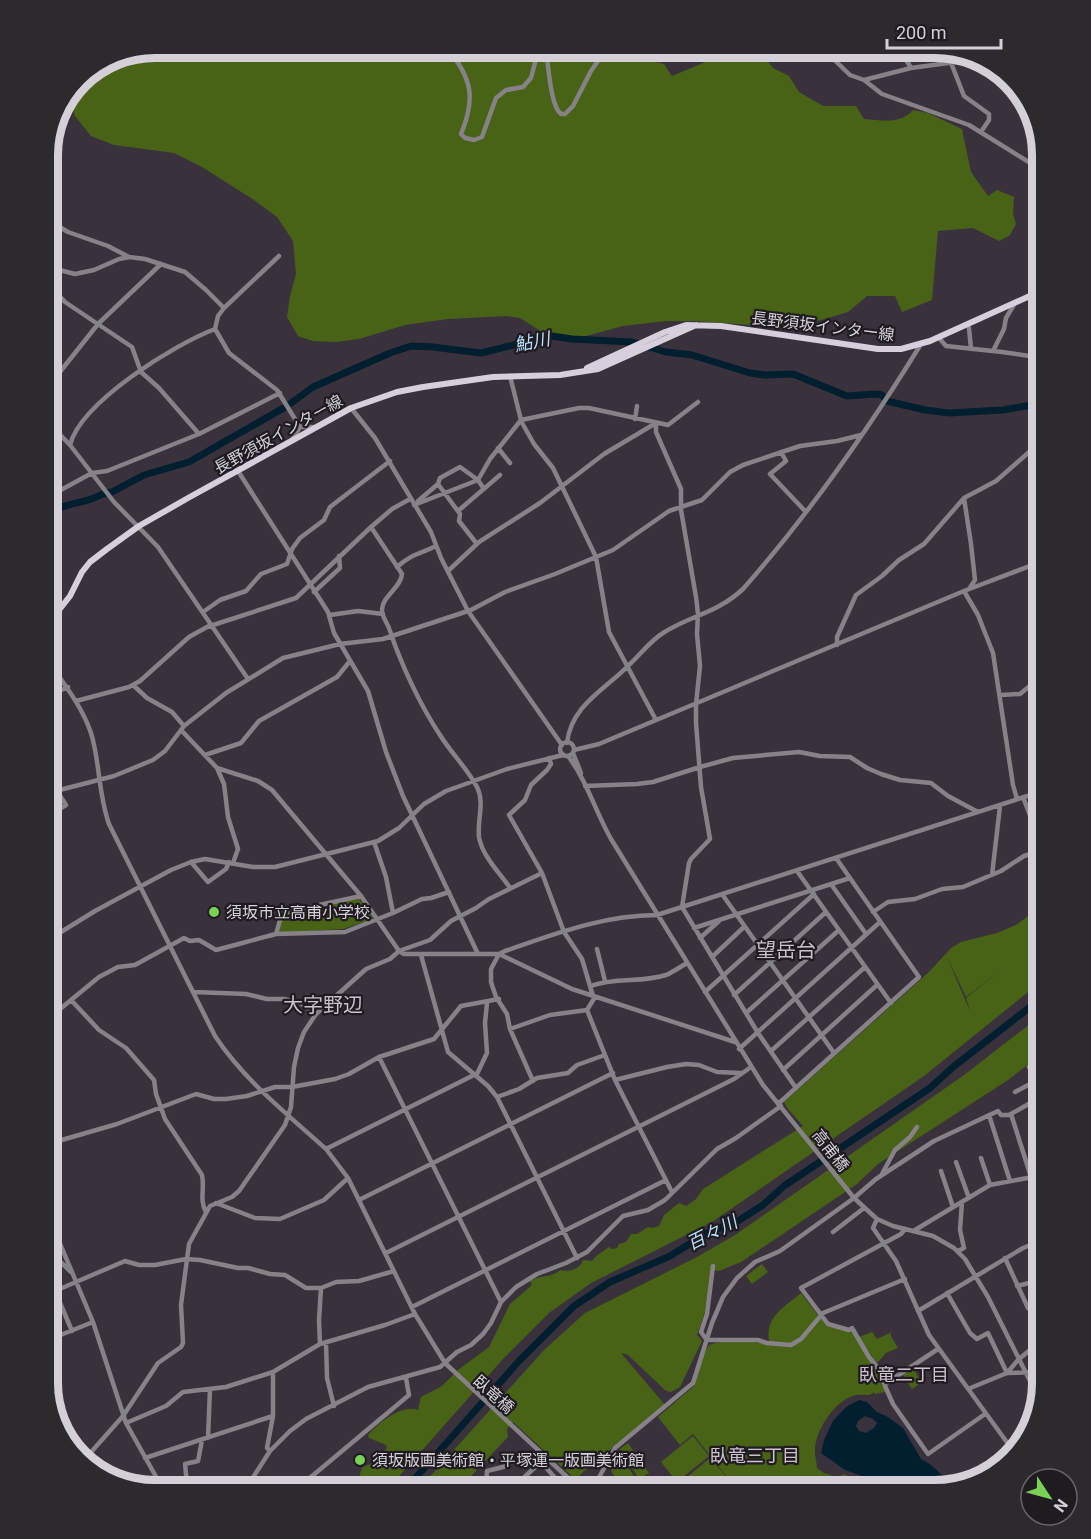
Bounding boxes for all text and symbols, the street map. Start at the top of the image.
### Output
scale bar [887,12,1001,50]
text: 200 m [896,22,947,43]
street label: 長野須坂インター線 [750,308,896,345]
water label: 鮎川 [512,327,554,355]
street label: 長野須坂インター線 [211,391,346,478]
place label: 須坂市立高甫小学校 [226,903,370,922]
marker: 須坂市立高甫小学校 [207,905,221,919]
district label: 望岳台 [756,938,816,962]
district label: 大字野辺 [283,993,363,1017]
street label: 高甫橋 [808,1126,853,1175]
water label: 百々川 [683,1210,742,1254]
district label: 臥竜二丁目 [859,1364,949,1385]
street label: 臥竜橋 [469,1371,518,1417]
district label: 臥竜三丁目 [710,1445,800,1466]
place label: 須坂版画美術館・平塚運一版画美術館 [372,1451,644,1470]
marker: 須坂版画美術館・平塚運一版画美術館 [353,1453,367,1467]
north arrow [1019,1467,1079,1527]
text: N [1050,1495,1072,1516]

